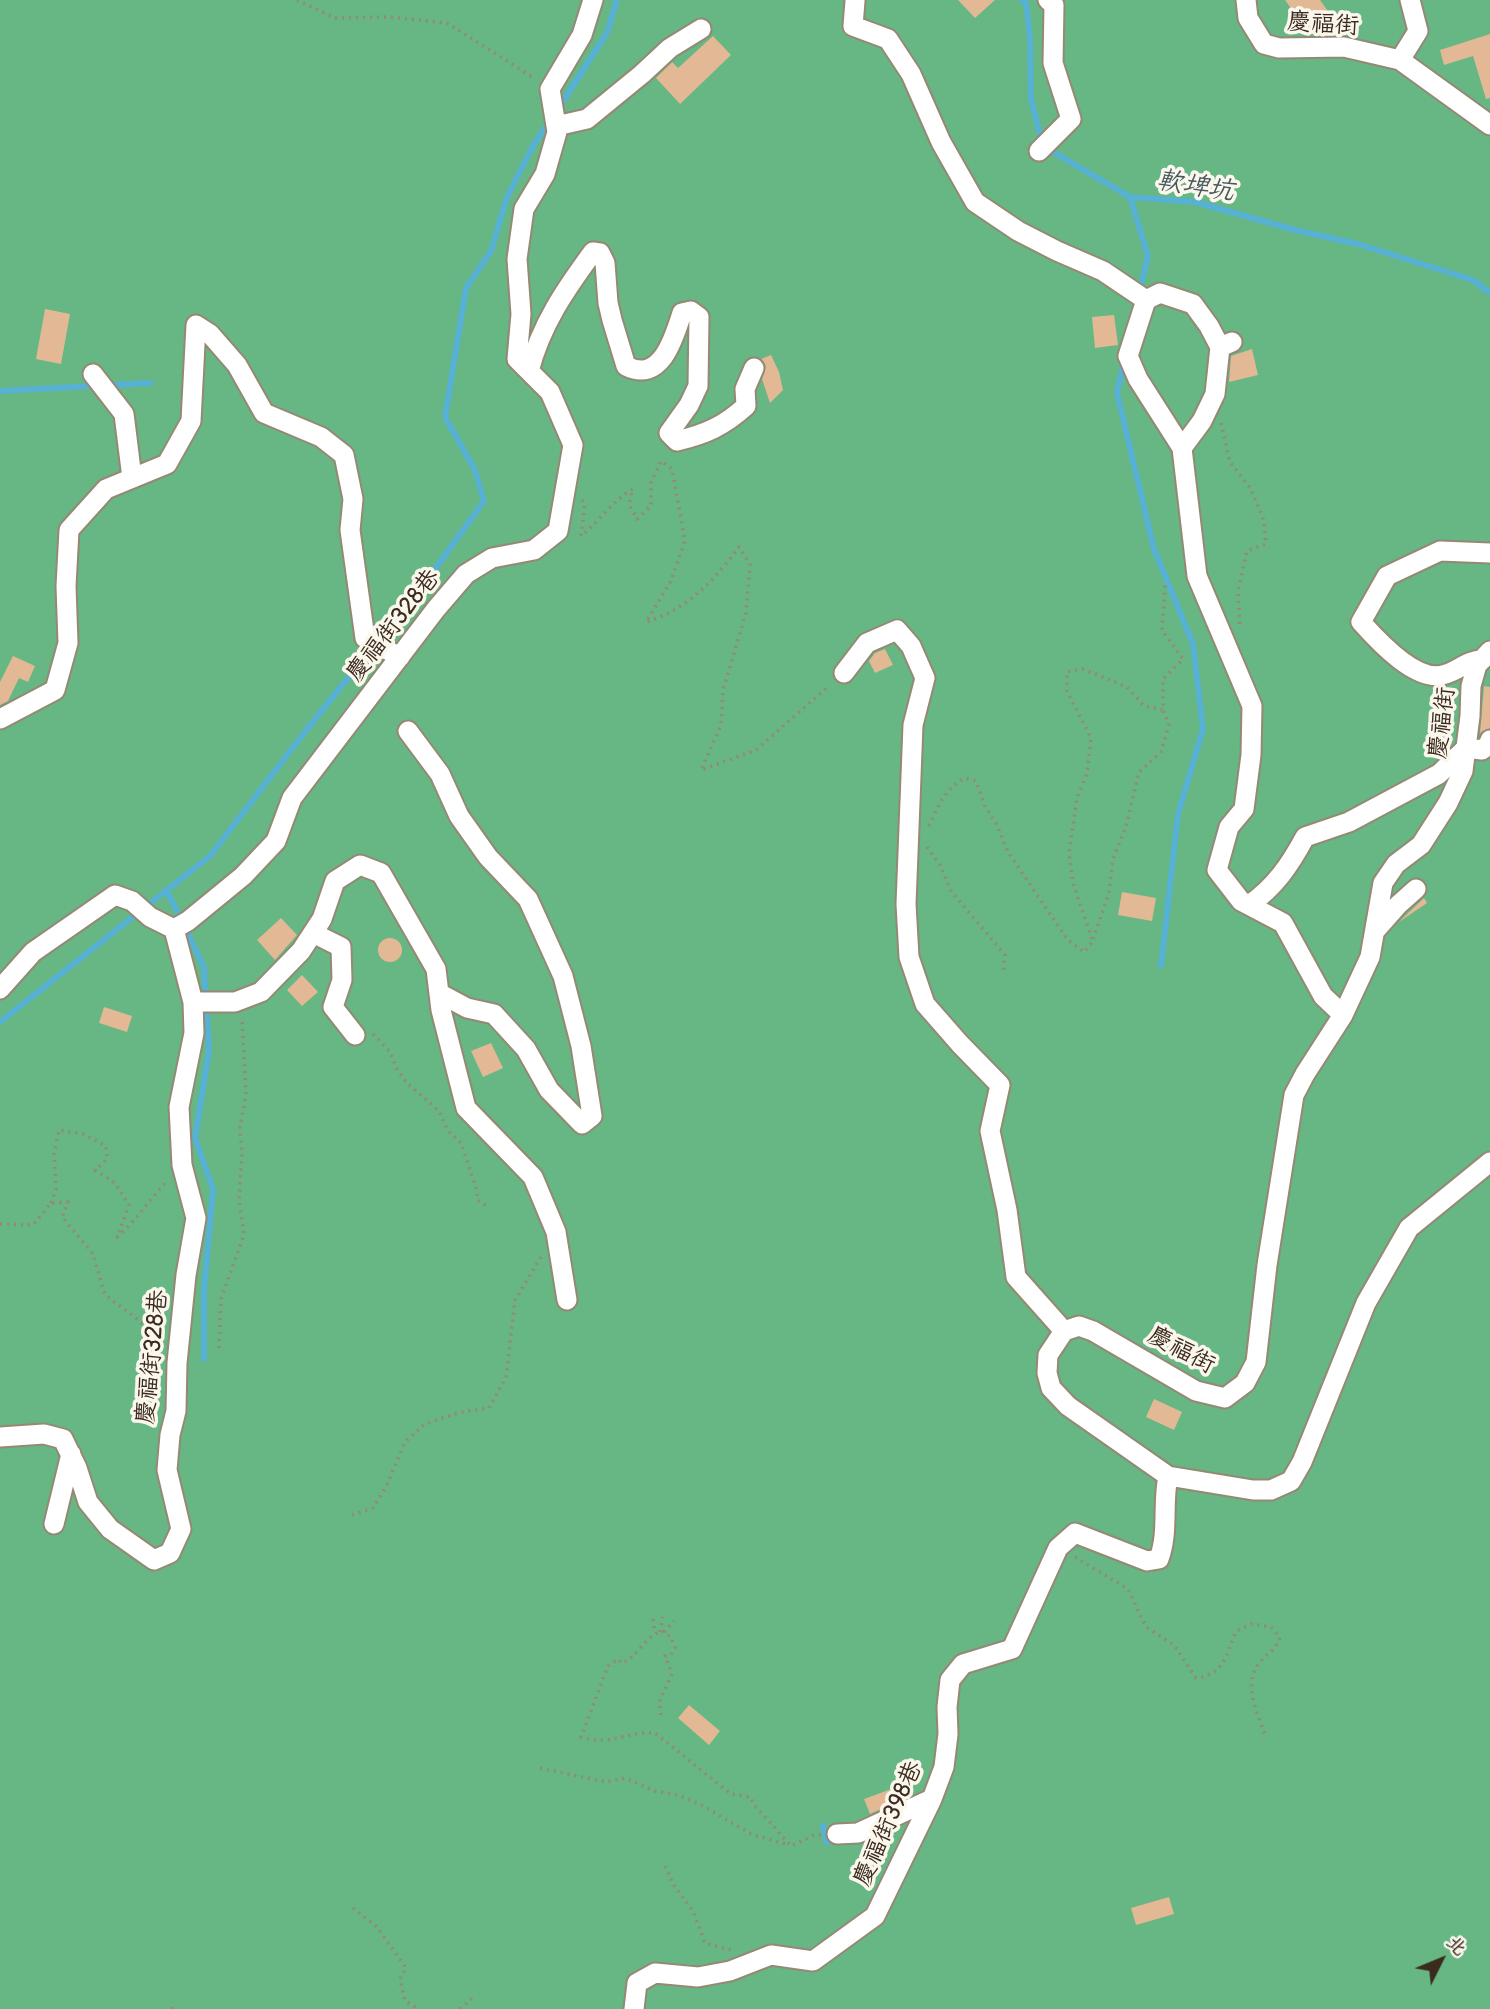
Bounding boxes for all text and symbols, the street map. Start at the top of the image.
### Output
street label: 慶福街 [1286,8,1360,42]
water label: 軟埤坑 [1154,165,1236,209]
street label: 慶福街328巷 [341,564,447,688]
street label: 慶福街 [1424,686,1462,760]
street label: 慶福街328巷 [132,1288,174,1426]
street label: 慶福街 [1142,1321,1220,1381]
street label: 慶福街398巷 [849,1757,929,1891]
north arrow [1406,1925,1476,1995]
text: 北 [1441,1931,1472,1961]

